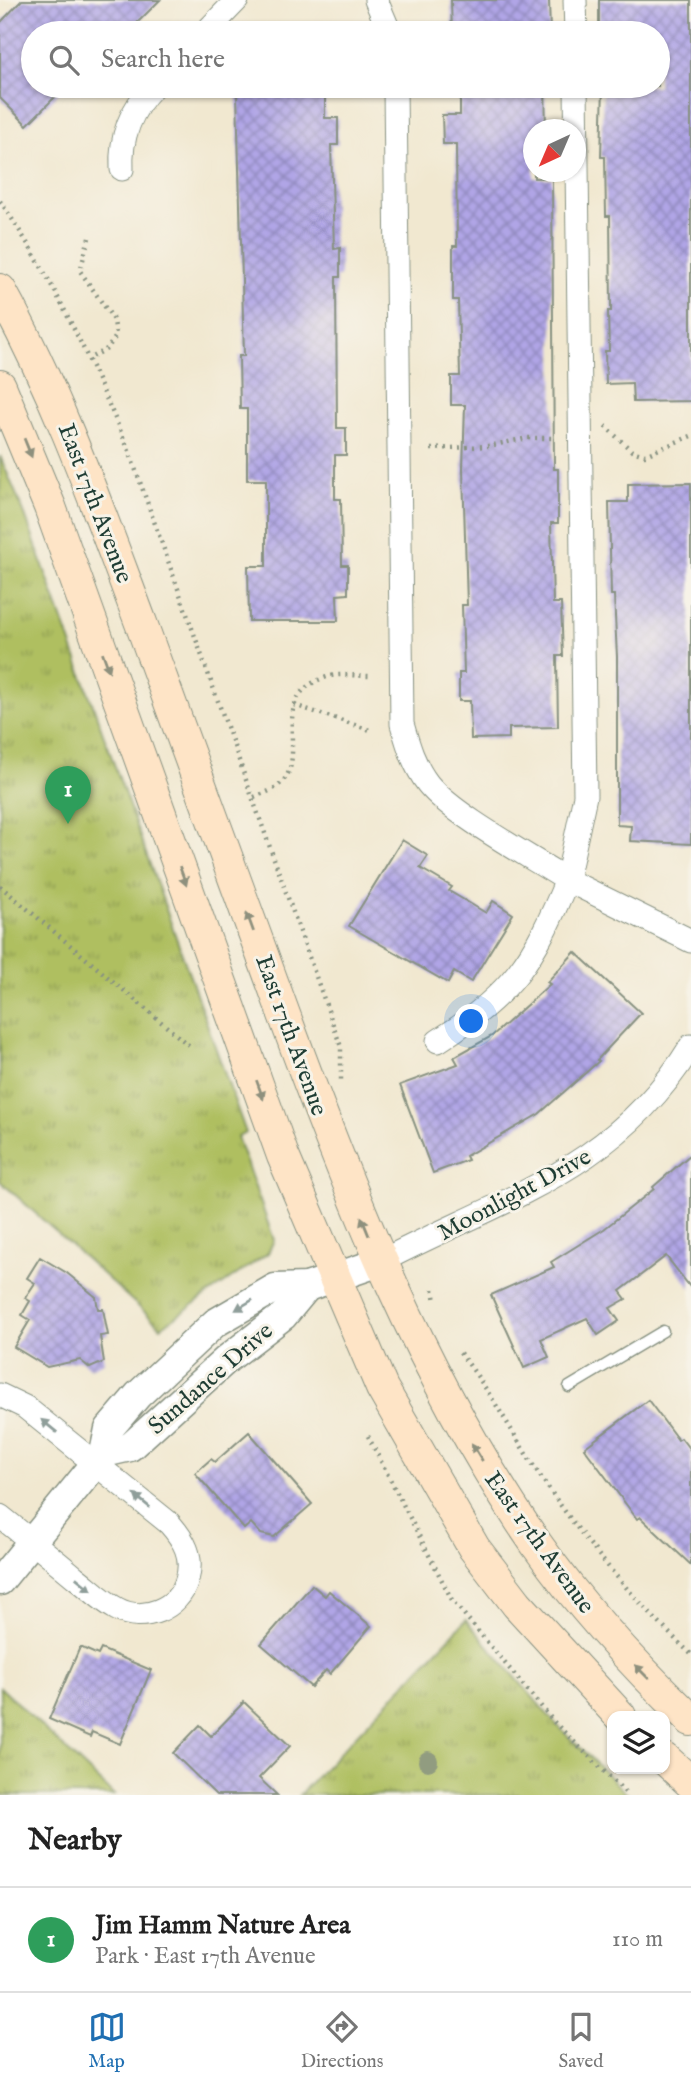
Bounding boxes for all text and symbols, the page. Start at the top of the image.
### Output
search box [21,21,670,98]
icon: search [45,41,83,79]
text: Search here [101,43,225,76]
north arrow [523,119,586,182]
street label: East 17th Avenue [50,419,139,588]
one-way arrow [22,438,33,459]
one-way arrow [101,652,112,673]
pin: 1 [45,766,91,824]
one-way arrow [178,866,189,887]
one-way arrow [244,911,255,932]
street label: East 17th Avenue [247,951,334,1120]
your location [454,1004,488,1038]
one-way arrow [255,1080,266,1101]
street label: Moonlight Drive [433,1142,597,1249]
one-way arrow [360,1215,371,1236]
one-way arrow [234,1299,253,1311]
street label: Sundance Drive [142,1316,280,1442]
one-way arrow [40,1419,58,1434]
one-way arrow [471,1442,484,1461]
street label: East 17th Avenue [477,1466,601,1620]
one-way arrow [133,1494,150,1509]
one-way arrow [75,1576,93,1590]
one-way arrow [635,1664,651,1681]
map controls [607,1711,670,1774]
button: layers [607,1711,670,1774]
text: Nearby [28,1822,121,1860]
text: Jim Hamm Nature Area [95,1909,350,1942]
text: 1 [47,1925,55,1954]
text: 110 m [612,1925,663,1954]
text: Park · East 17th Avenue [95,1942,316,1971]
tab: Map [88,2008,126,2074]
tab: Directions [301,2008,383,2074]
tab: Saved [558,2008,603,2074]

